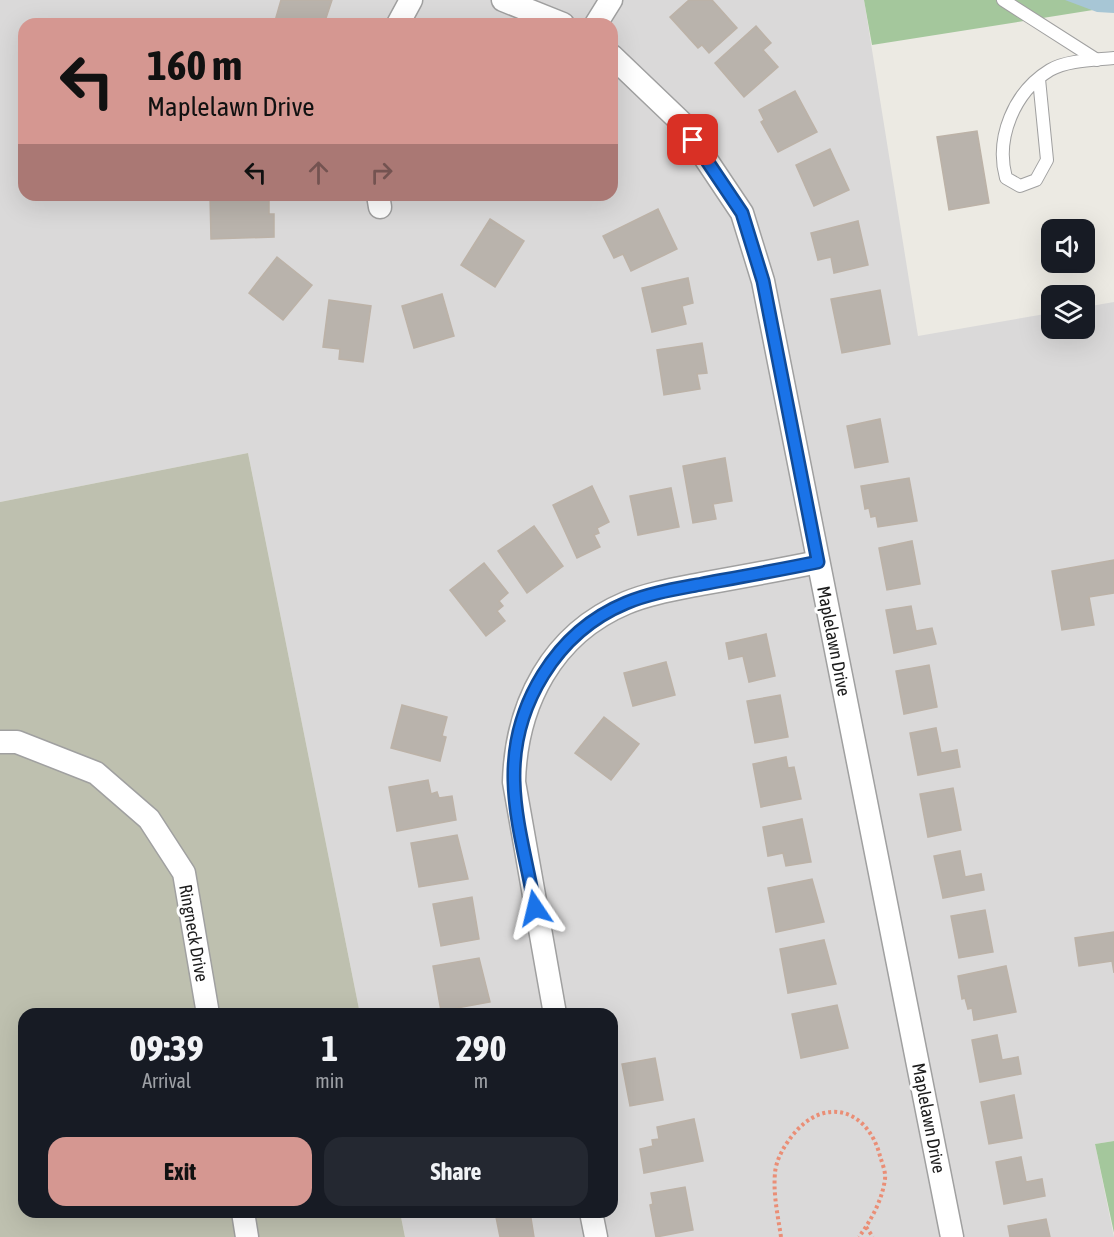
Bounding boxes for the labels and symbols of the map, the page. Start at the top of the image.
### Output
pin [667,114,718,165]
street label: Maplelawn Drive [813,584,855,698]
position arrow [503,876,567,940]
street label: Ringneck Drive [175,883,213,983]
street label: Maplelawn Drive [908,1061,950,1175]

